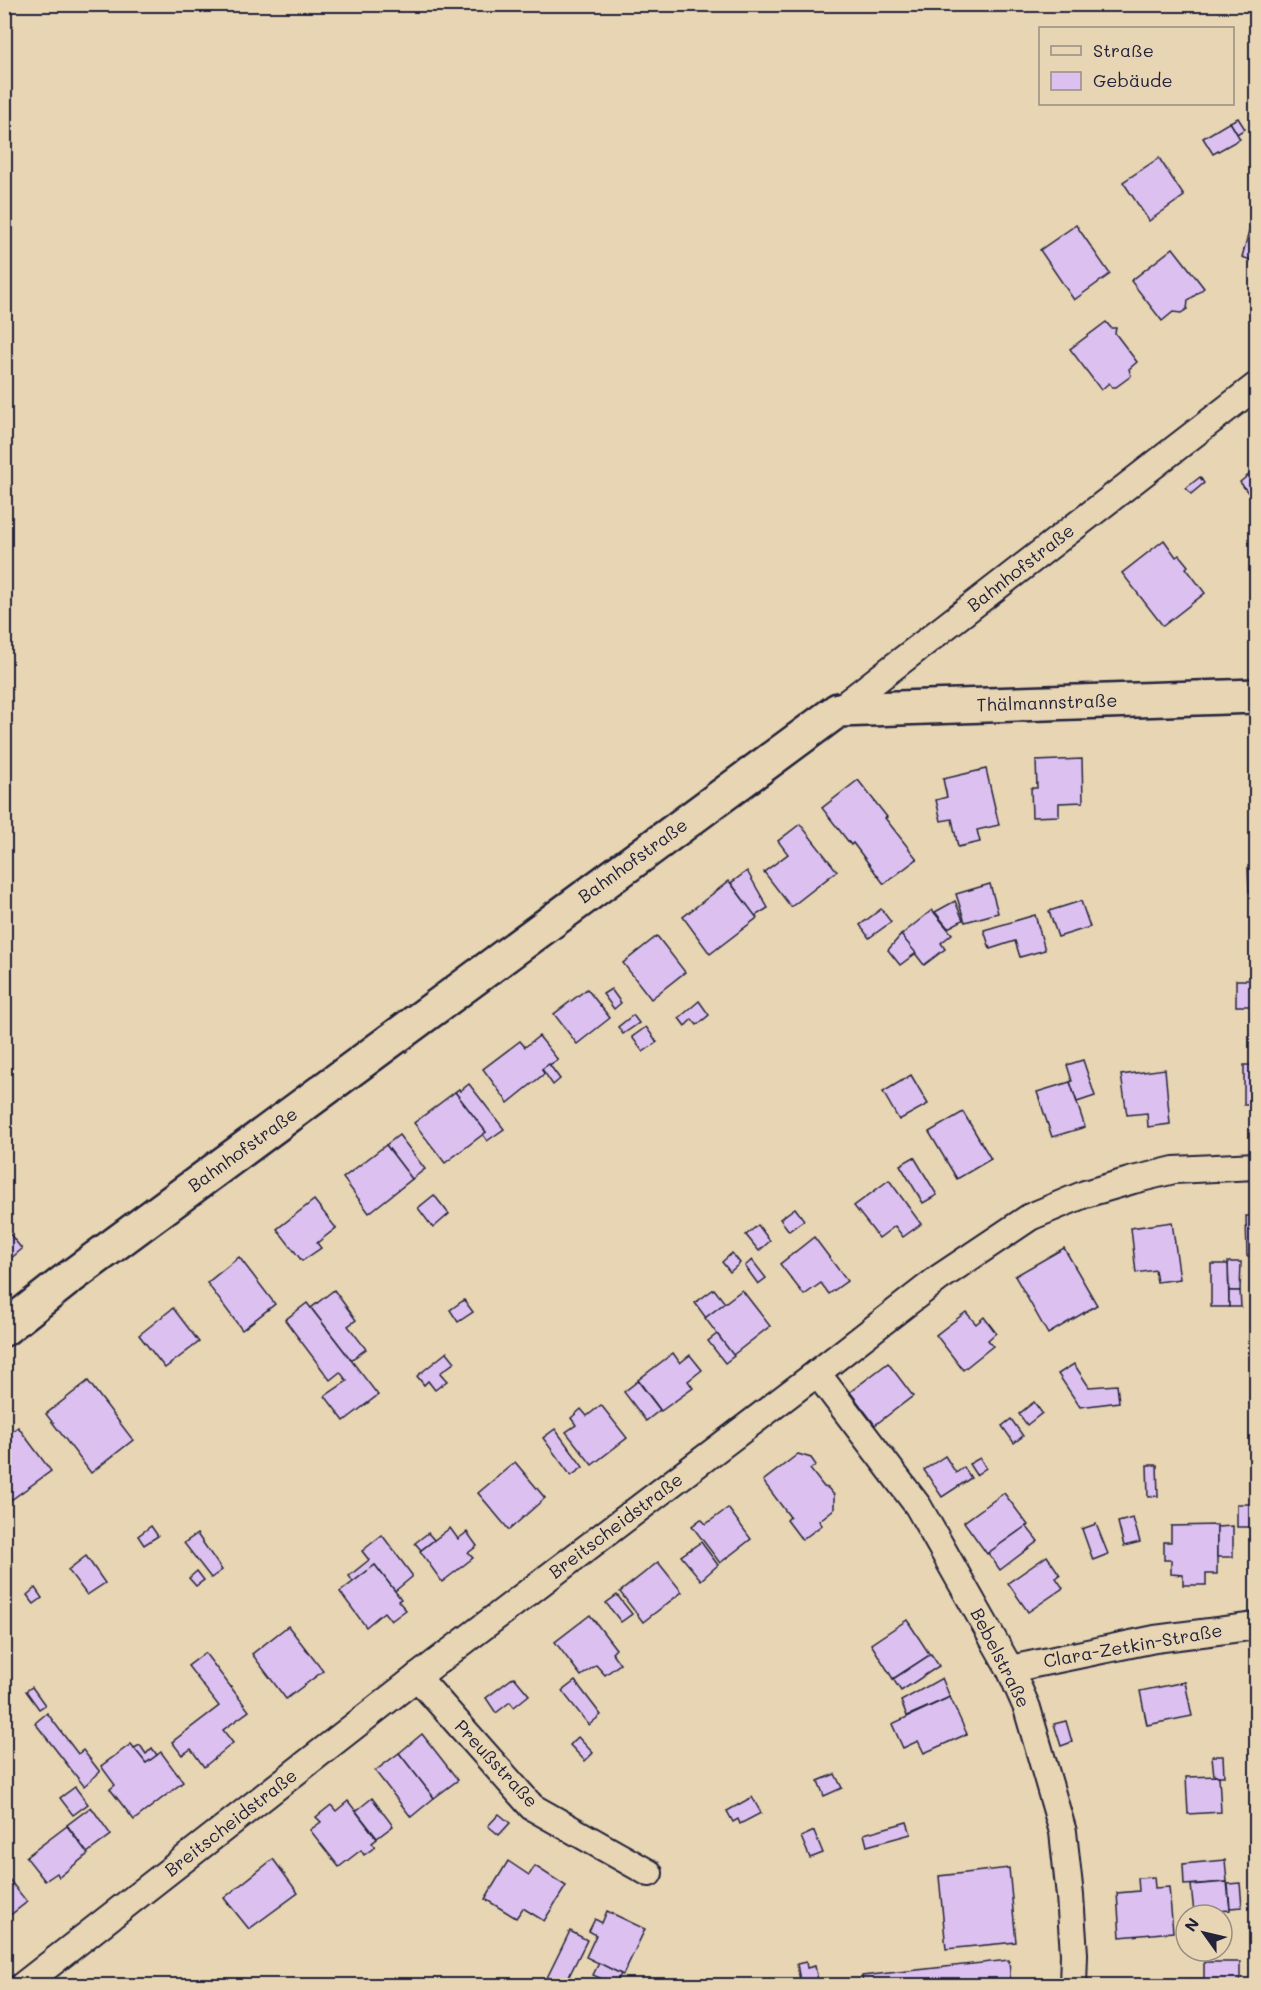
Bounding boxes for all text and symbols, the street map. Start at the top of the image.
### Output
legend [1039,27,1234,105]
text: Straße [1093,38,1154,62]
text: Gebäude [1093,68,1173,92]
street label: Bahnhofstraße [962,518,1079,617]
street label: Thälmannstraße [976,688,1118,716]
street label: Bahnhofstraße [573,812,692,908]
street label: Bahnhofstraße [183,1101,302,1197]
street label: Breitscheidstraße [544,1467,687,1583]
street label: Bebelstraße [965,1604,1036,1712]
street label: Clara-Zetkin-Straße [1042,1617,1224,1673]
street label: Preußstraße [450,1714,544,1812]
street label: Breitscheidstraße [159,1763,302,1881]
north arrow [1174,1903,1234,1963]
text: N [1179,1913,1203,1935]

